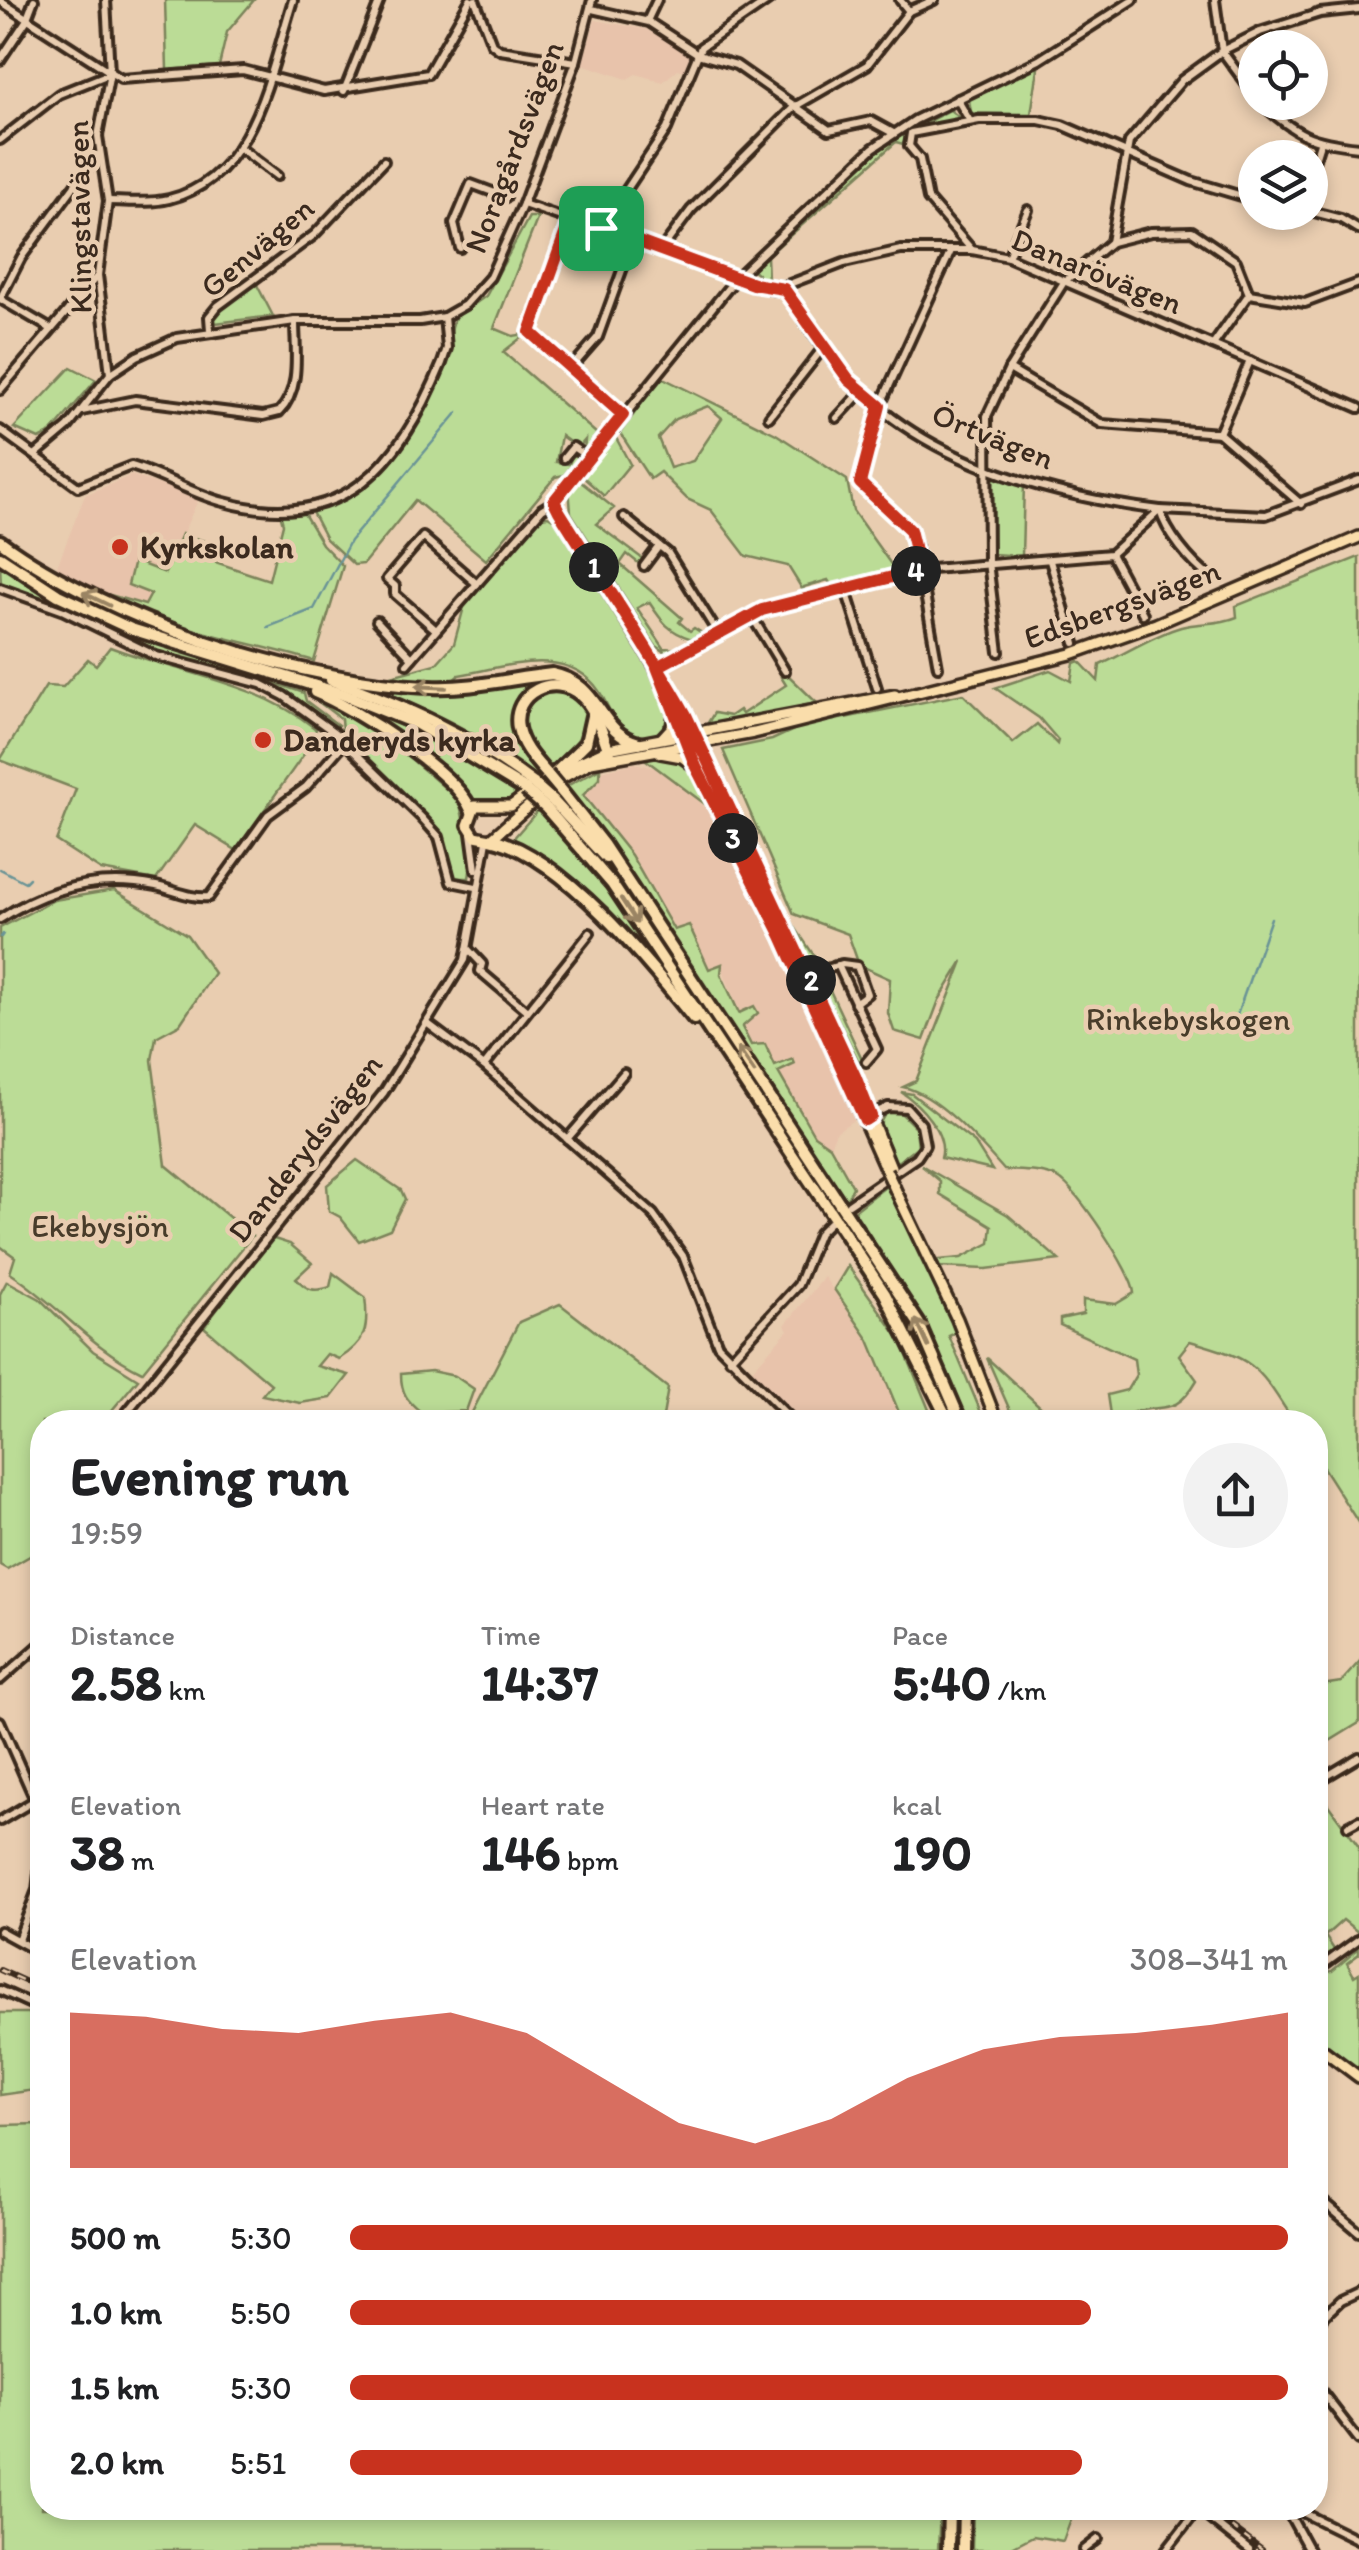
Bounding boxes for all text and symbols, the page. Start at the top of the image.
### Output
map controls [1238,30,1328,230]
button: locate [1238,30,1328,120]
street label: Noragårdsvägen [456,36,572,258]
street label: Klingstavägen [58,120,100,314]
button: layers [1238,140,1328,230]
pin [559,186,644,271]
street label: Genvägen [192,189,322,305]
icon: arrive [574,201,629,256]
street label: Danarövägen [1006,220,1188,322]
street label: Örtvägen [926,394,1060,478]
place label: Kyrkskolan [140,528,295,566]
marker: Kyrkskolan [109,536,131,558]
pin: 1 [569,542,619,592]
pin: 4 [891,546,941,596]
text: 1 [588,550,601,584]
street label: Edsbergsvägen [1019,551,1225,657]
text: 4 [908,554,924,588]
one-way arrow [82,589,112,608]
one-way arrow [416,677,448,696]
place label: Danderyds kyrka [283,721,515,759]
marker: Danderyds kyrka [252,729,274,751]
pin: 3 [708,813,758,863]
text: 3 [725,821,741,855]
one-way arrow [619,896,640,924]
pin: 2 [786,955,836,1005]
text: 2 [804,963,818,997]
park label: Rinkebyskogen [1086,1000,1290,1038]
street label: Danderydsvägen [220,1046,390,1250]
one-way arrow [736,1047,757,1075]
park label: Ekebysjön [31,1207,169,1245]
one-way arrow [912,1319,931,1349]
text: Evening run [70,1443,349,1509]
button: share [1183,1443,1288,1548]
text: 19:59 [70,1514,143,1552]
text: Distance [70,1618,175,1652]
text: Time [481,1618,541,1652]
text: Pace [892,1618,948,1652]
text: 2.58 [70,1652,162,1713]
text: 14:37 [481,1652,599,1713]
text: 5:40 [892,1652,991,1713]
text: km [162,1673,206,1707]
text: /km [991,1673,1046,1707]
text: Elevation [70,1788,181,1822]
text: Heart rate [481,1788,605,1822]
text: kcal [892,1788,942,1822]
text: 38 [70,1822,125,1883]
text: 146 [481,1822,561,1883]
text: 190 [892,1822,972,1883]
text: m [125,1843,155,1877]
text: bpm [561,1843,619,1877]
text: Elevation [70,1940,197,1978]
text: 308–341 m [1130,1940,1288,1978]
text: 500 m [70,2219,160,2257]
text: 5:30 [230,2219,292,2257]
text: 1.0 km [70,2294,162,2332]
text: 5:50 [230,2294,291,2332]
text: 1.5 km [70,2369,159,2407]
text: 5:30 [230,2369,292,2407]
text: 2.0 km [70,2444,164,2482]
text: 5:51 [230,2444,286,2482]

